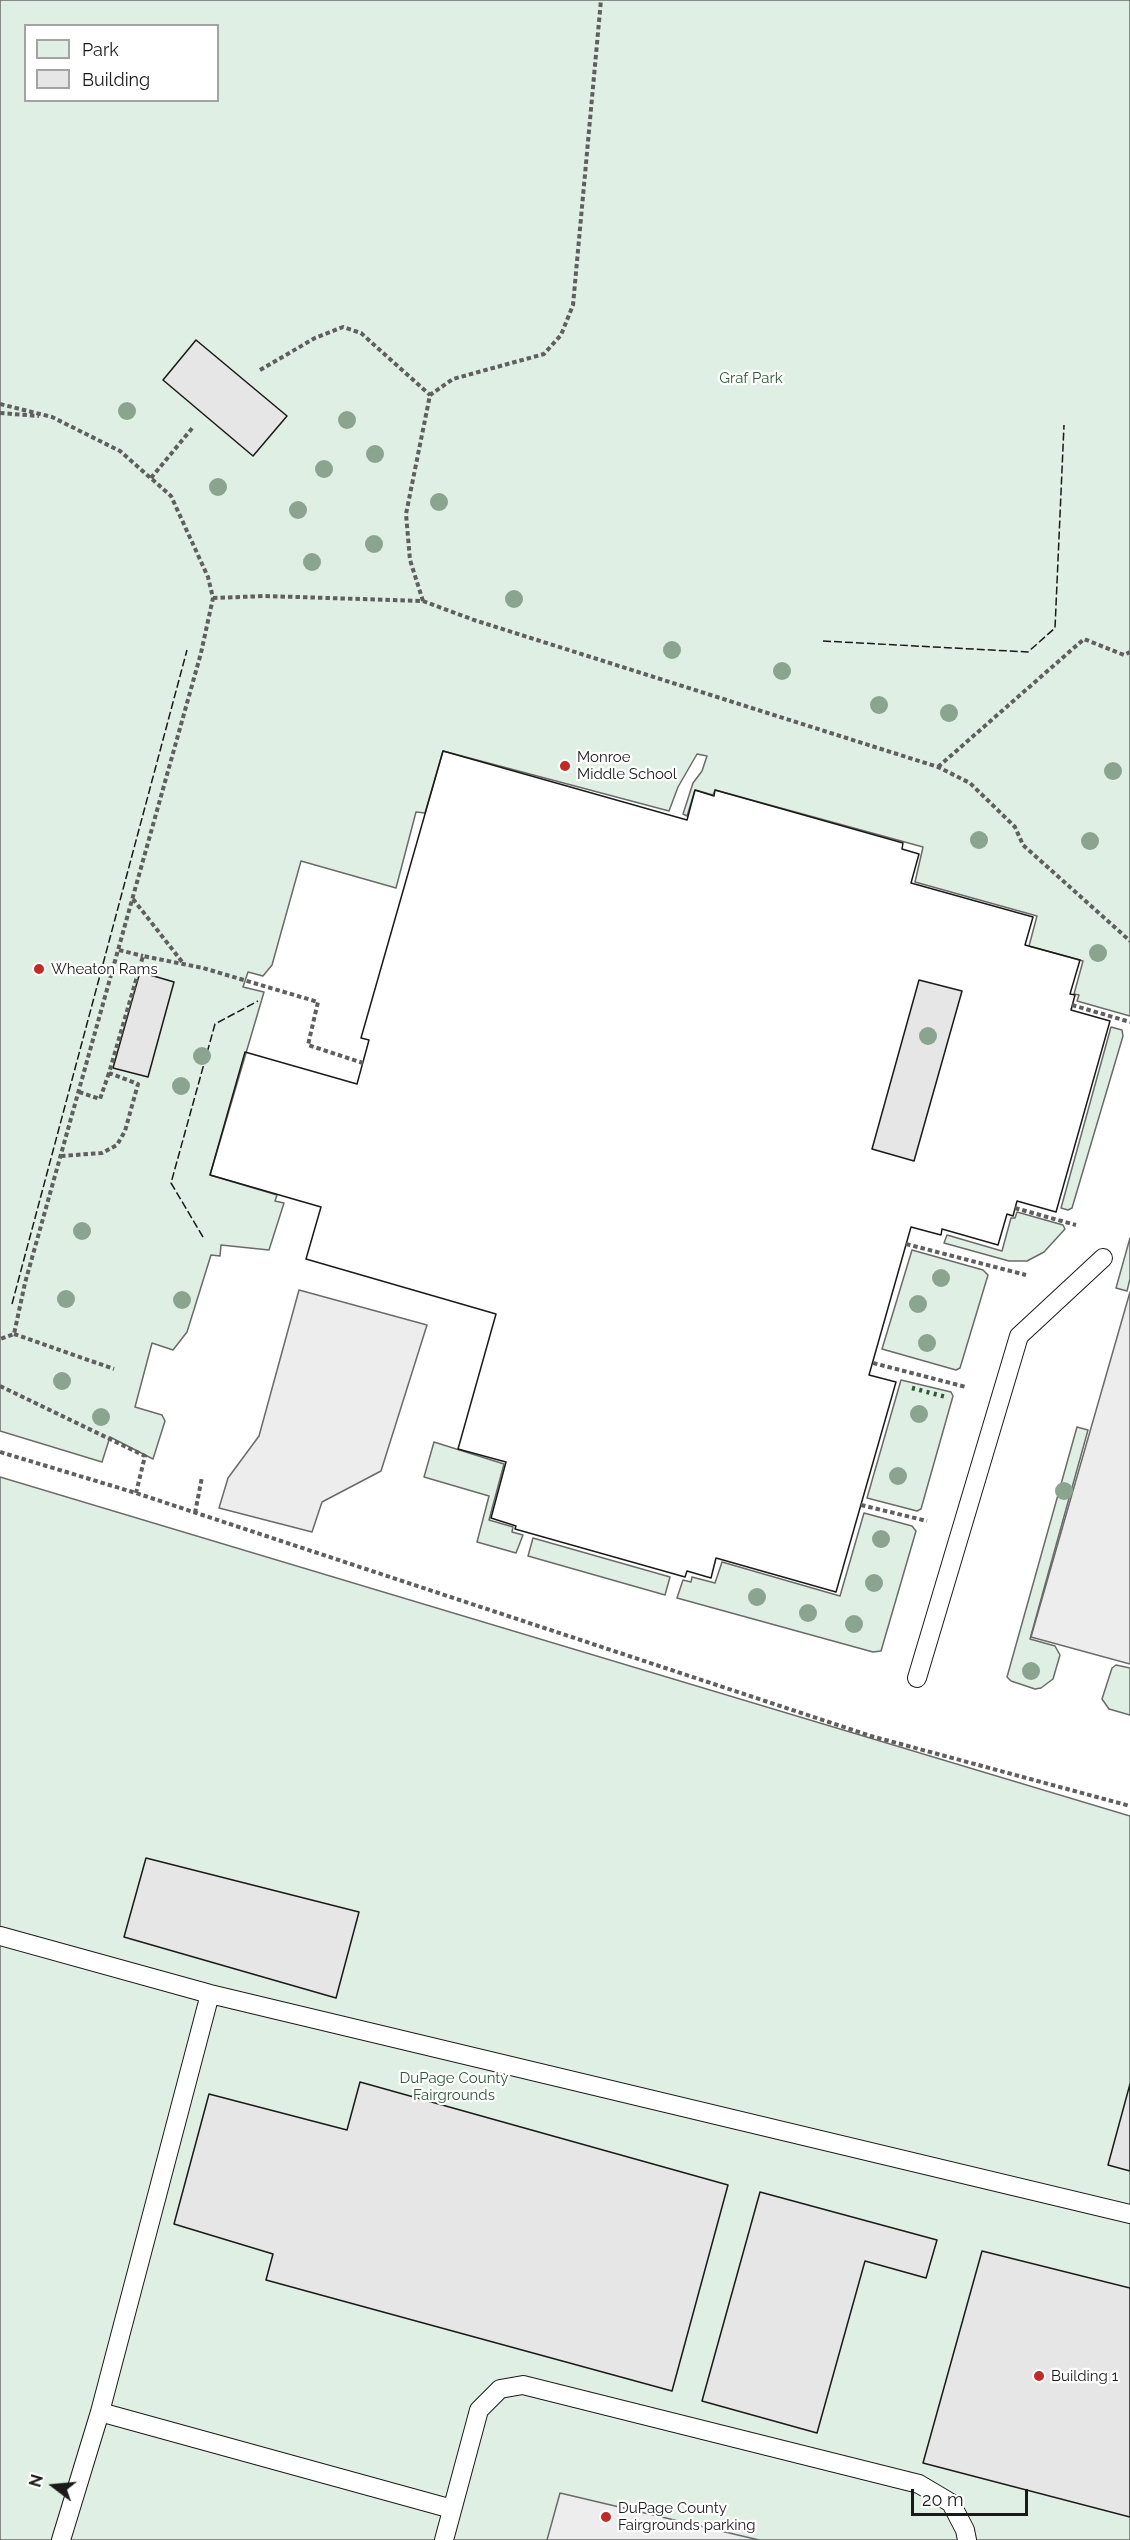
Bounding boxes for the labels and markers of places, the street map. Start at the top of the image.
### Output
place label: Monroe Middle School [577,748,677,783]
marker: Monroe Middle School [558,759,572,773]
place label: Wheaton Rams [51,960,158,978]
marker: Wheaton Rams [32,962,46,976]
place label: Building 1 [1051,2367,1118,2385]
marker: Building 1 [1032,2369,1046,2383]
place label: DuPage County Fairgrounds parking [618,2499,756,2534]
marker: DuPage County Fairgrounds parking [599,2510,613,2524]

